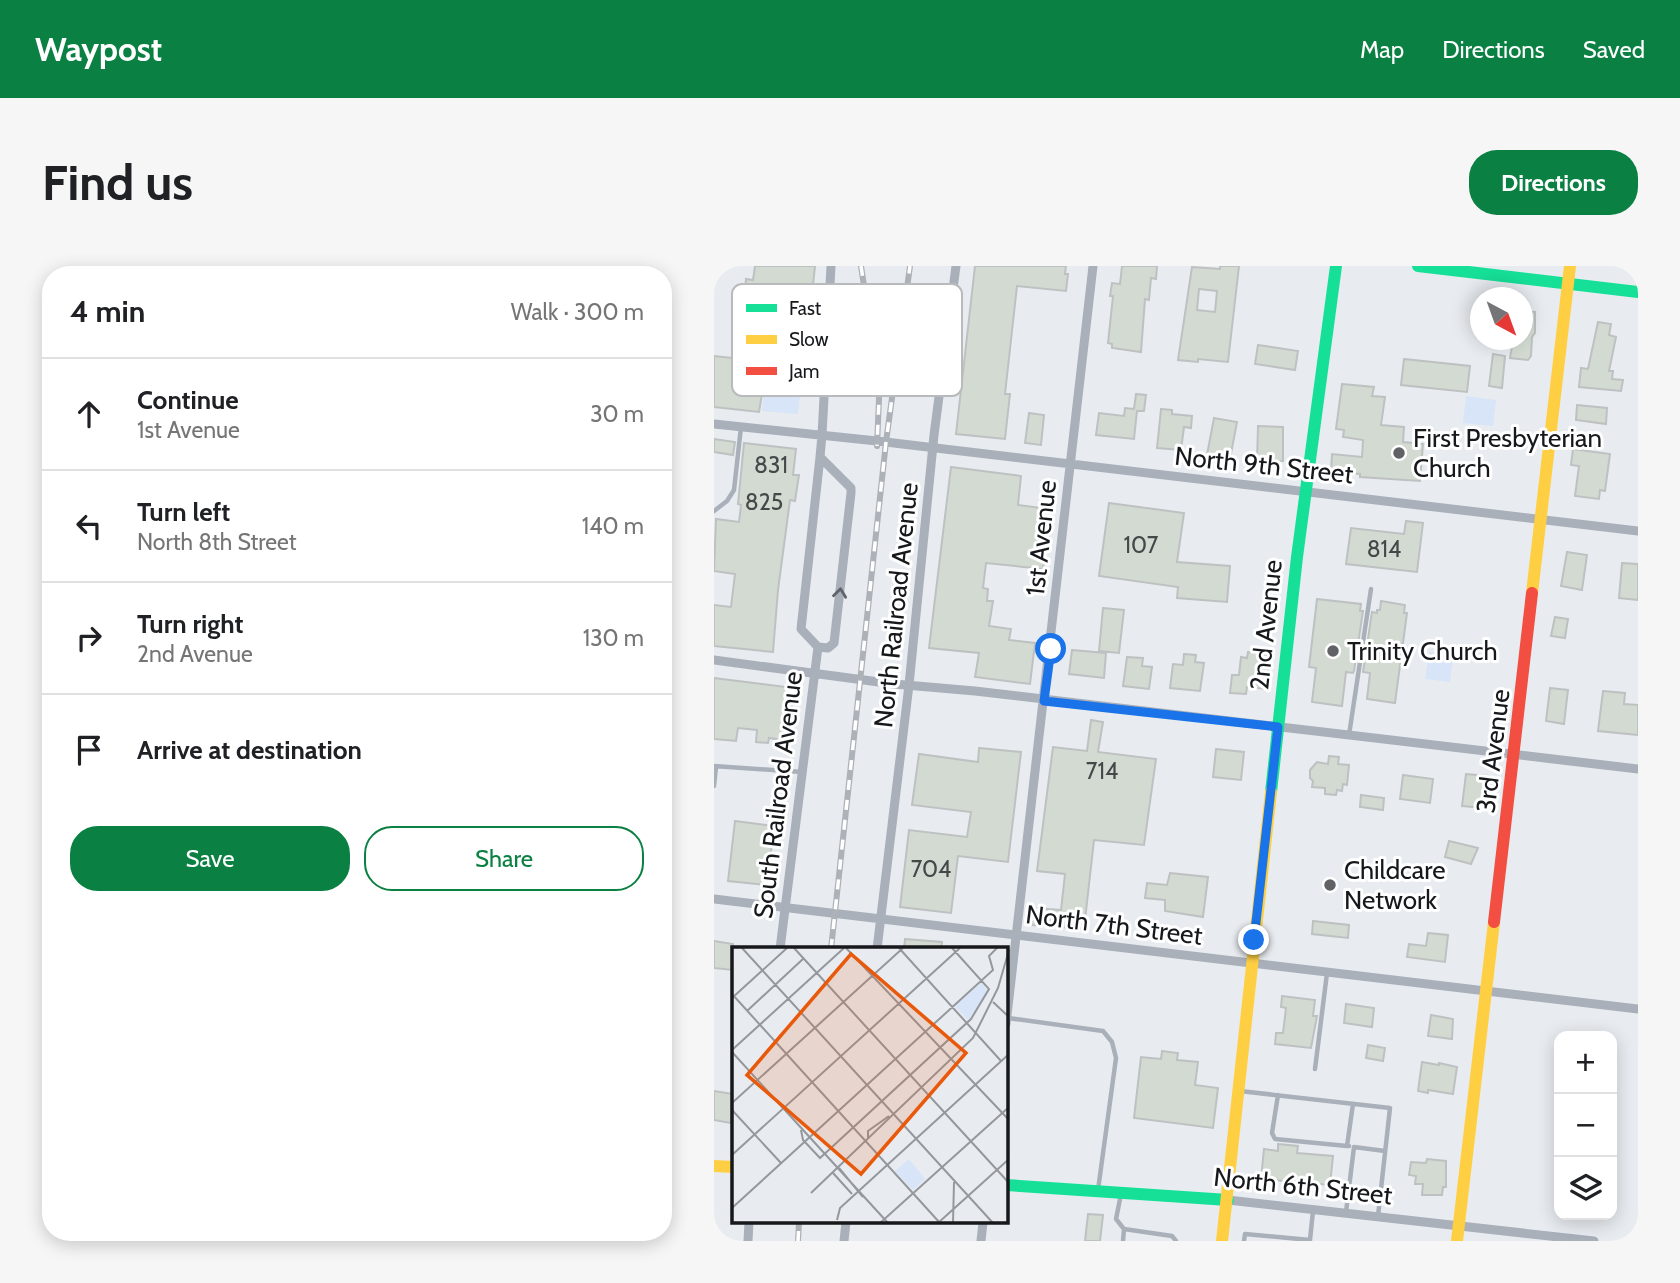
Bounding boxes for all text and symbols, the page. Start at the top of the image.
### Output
text: Waypost [35,29,162,69]
text: Map [1360,35,1404,64]
text: Directions [1442,35,1545,64]
text: Saved [1583,35,1645,64]
button: Directions [1469,150,1638,215]
text: Find us [42,153,193,212]
legend [732,284,962,396]
north arrow [1470,287,1533,350]
text: 4 min [70,293,145,330]
text: Fast [789,297,822,320]
text: Walk · 300 m [511,298,644,326]
text: Slow [789,328,829,351]
text: Jam [788,360,819,383]
text: Continue [137,384,239,416]
icon: ahead [70,395,108,433]
text: 30 m [590,400,644,428]
text: 1st Avenue [137,416,240,444]
place label: First Presbyterian Church [1413,422,1602,484]
street label: North 9th Street [1173,440,1355,490]
marker: First Presbyterian Church [1391,445,1407,461]
house number: 831 [754,451,788,479]
street label: 1st Avenue [1019,478,1063,598]
street label: North Railroad Avenue [867,481,925,729]
house number: 825 [745,488,783,516]
text: Turn left [137,496,230,528]
icon: left [70,507,108,545]
text: 140 m [582,512,644,540]
text: North 8th Street [137,528,297,556]
house number: 107 [1124,531,1159,559]
house number: 814 [1367,535,1401,563]
street label: 2nd Avenue [1243,558,1289,692]
one-way arrow [832,587,847,599]
text: Turn right [137,608,243,640]
icon: right [70,619,108,657]
text: 130 m [583,624,644,652]
route start [1035,633,1066,664]
place label: Trinity Church [1347,635,1498,667]
text: 2nd Avenue [137,640,253,668]
marker: Trinity Church [1325,643,1341,659]
street label: South Railroad Avenue [747,670,809,920]
street label: 3rd Avenue [1470,687,1516,815]
icon: arrive [70,731,108,769]
text: Arrive at destination [137,734,362,766]
house number: 714 [1086,757,1118,785]
button: Save [70,826,350,891]
button: Share [364,826,644,891]
place label: Childcare Network [1344,854,1446,916]
house number: 704 [911,855,951,883]
marker: Childcare Network [1322,877,1338,893]
street label: North 7th Street [1024,898,1204,952]
route end [1238,924,1269,955]
inset map [732,947,1008,1224]
map controls [1554,1031,1617,1220]
button: + [1554,1031,1617,1094]
button: − [1554,1094,1617,1157]
button: layers [1554,1157,1617,1220]
street label: North 6th Street [1212,1161,1394,1211]

